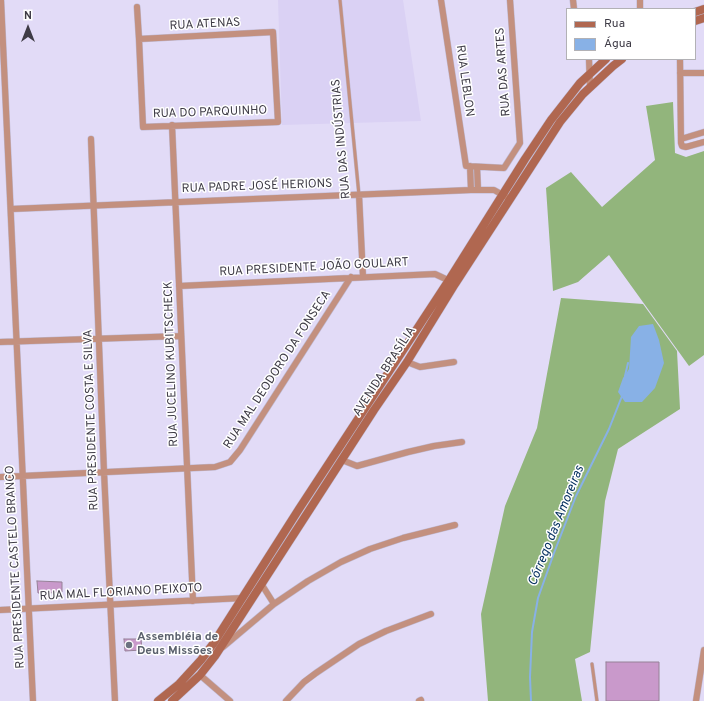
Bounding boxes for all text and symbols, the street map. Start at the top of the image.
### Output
north arrow [8,8,48,48]
legend [566,8,696,60]
text: N [24,9,32,23]
street label: RUA ATENAS [169,16,241,34]
text: Rua [604,16,625,32]
street label: RUA DAS ARTES [494,27,514,117]
text: Água [604,36,632,52]
street label: RUA LEBLON [452,44,476,118]
street label: RUA DAS INDÚSTRIAS [330,78,354,200]
street label: RUA DO PARQUINHO [153,104,267,122]
street label: RUA PADRE JOSÉ HERIONS [181,177,333,197]
street label: RUA PRESIDENTE JOÃO GOULART [219,256,409,280]
street label: RUA JUCELINO KUBITSCHECK [162,281,182,447]
street label: RUA MAL DEODORO DA FONSECA [221,288,335,452]
street label: AVENIDA BRASÍLIA [351,324,419,420]
street label: RUA PRESIDENTE COSTA E SILVA [82,329,102,511]
water label: Córrego das Amoreiras [526,464,588,588]
street label: RUA PRESIDENTE CASTELO BRANCO [3,465,29,669]
street label: RUA MAL FLORIANO PEIXOTO [39,582,203,604]
place label: Assembléia de Deus Missões [137,631,218,659]
marker: Assembléia de Deus Missões [124,640,134,650]

